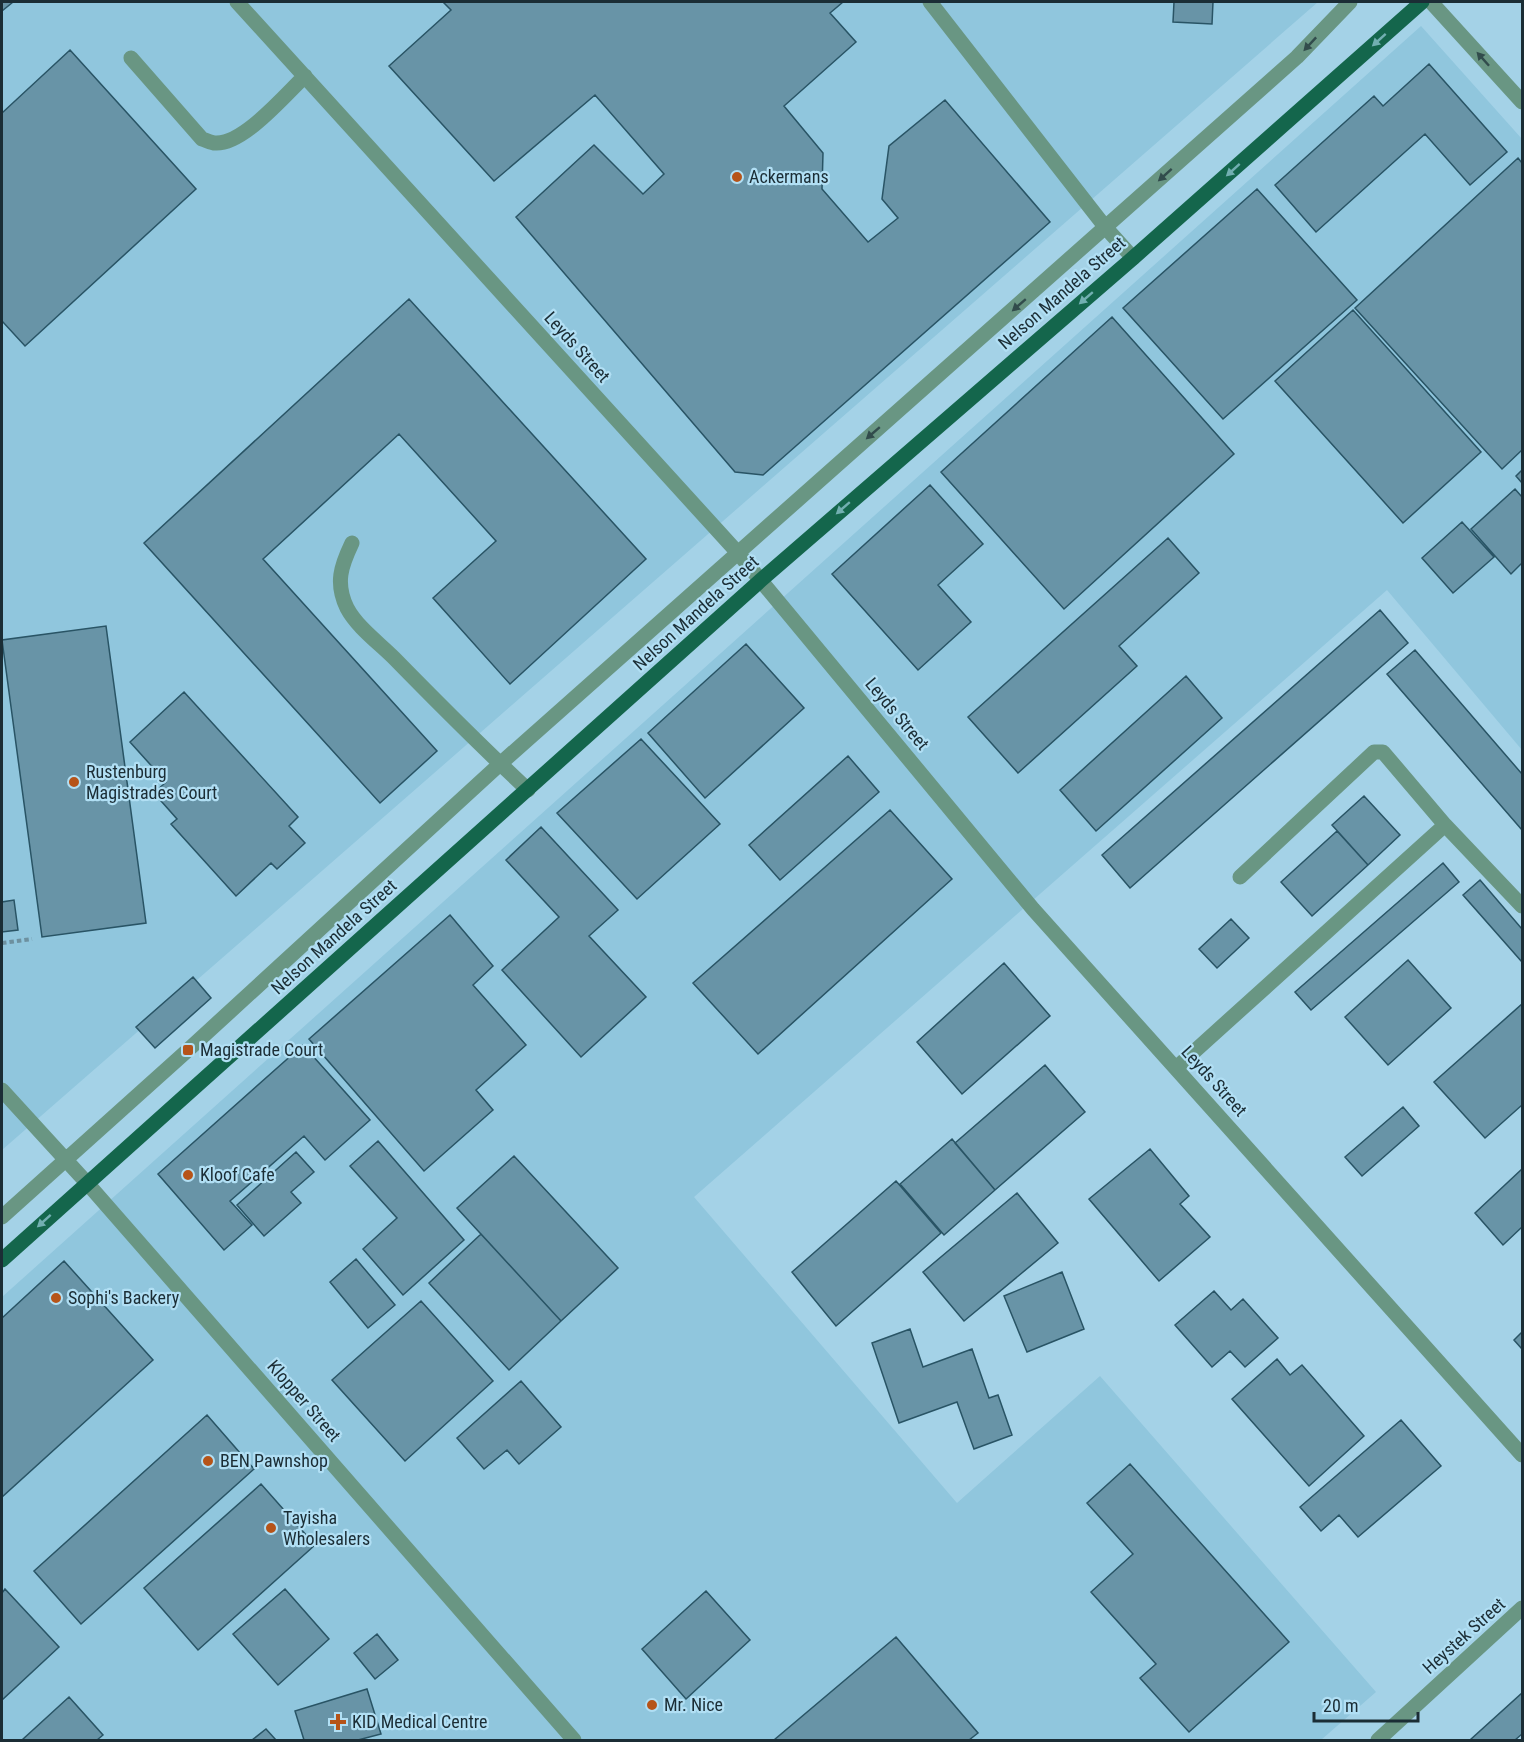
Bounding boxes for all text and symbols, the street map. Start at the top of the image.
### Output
one-way arrow [1371,33,1386,47]
one-way arrow [1303,37,1317,51]
one-way arrow [1476,51,1490,66]
one-way arrow [1226,163,1241,176]
place label: Ackermans [749,166,829,187]
one-way arrow [1158,168,1173,181]
marker: Ackermans [730,170,744,184]
street label: Nelson Mandela Street [994,232,1129,353]
one-way arrow [1078,292,1094,305]
one-way arrow [1011,298,1027,311]
street label: Leyds Street [540,307,615,386]
one-way arrow [866,426,881,439]
one-way arrow [836,502,851,515]
street label: Nelson Mandela Street [629,551,763,674]
street label: Leyds Street [861,673,934,754]
place label: Rustenburg Magistrades Court [86,761,217,803]
marker: Rustenburg Magistrades Court [67,775,81,789]
street label: Nelson Mandela Street [267,875,401,998]
place label: Magistrade Court [200,1039,323,1060]
street label: Leyds Street [1177,1041,1252,1120]
marker: Magistrade Court [181,1043,195,1057]
place label: Kloof Cafe [200,1164,275,1185]
marker: Kloof Cafe [181,1168,195,1182]
one-way arrow [37,1214,52,1228]
place label: Sophi's Backery [68,1287,180,1308]
marker: Sophi's Backery [49,1291,63,1305]
street label: Klopper Street [263,1356,345,1446]
place label: BEN Pawnshop [220,1450,328,1471]
marker: BEN Pawnshop [201,1454,215,1468]
place label: Tayisha Wholesalers [283,1507,370,1549]
marker: Tayisha Wholesalers [264,1521,278,1535]
street label: Heystek Street [1418,1593,1509,1678]
scale bar [1314,1685,1418,1723]
place label: Mr. Nice [664,1694,723,1715]
text: 20 m [1323,1695,1358,1716]
marker: Mr. Nice [645,1698,659,1712]
place label: KID Medical Centre [352,1711,487,1732]
marker: KID Medical Centre [329,1713,347,1731]

